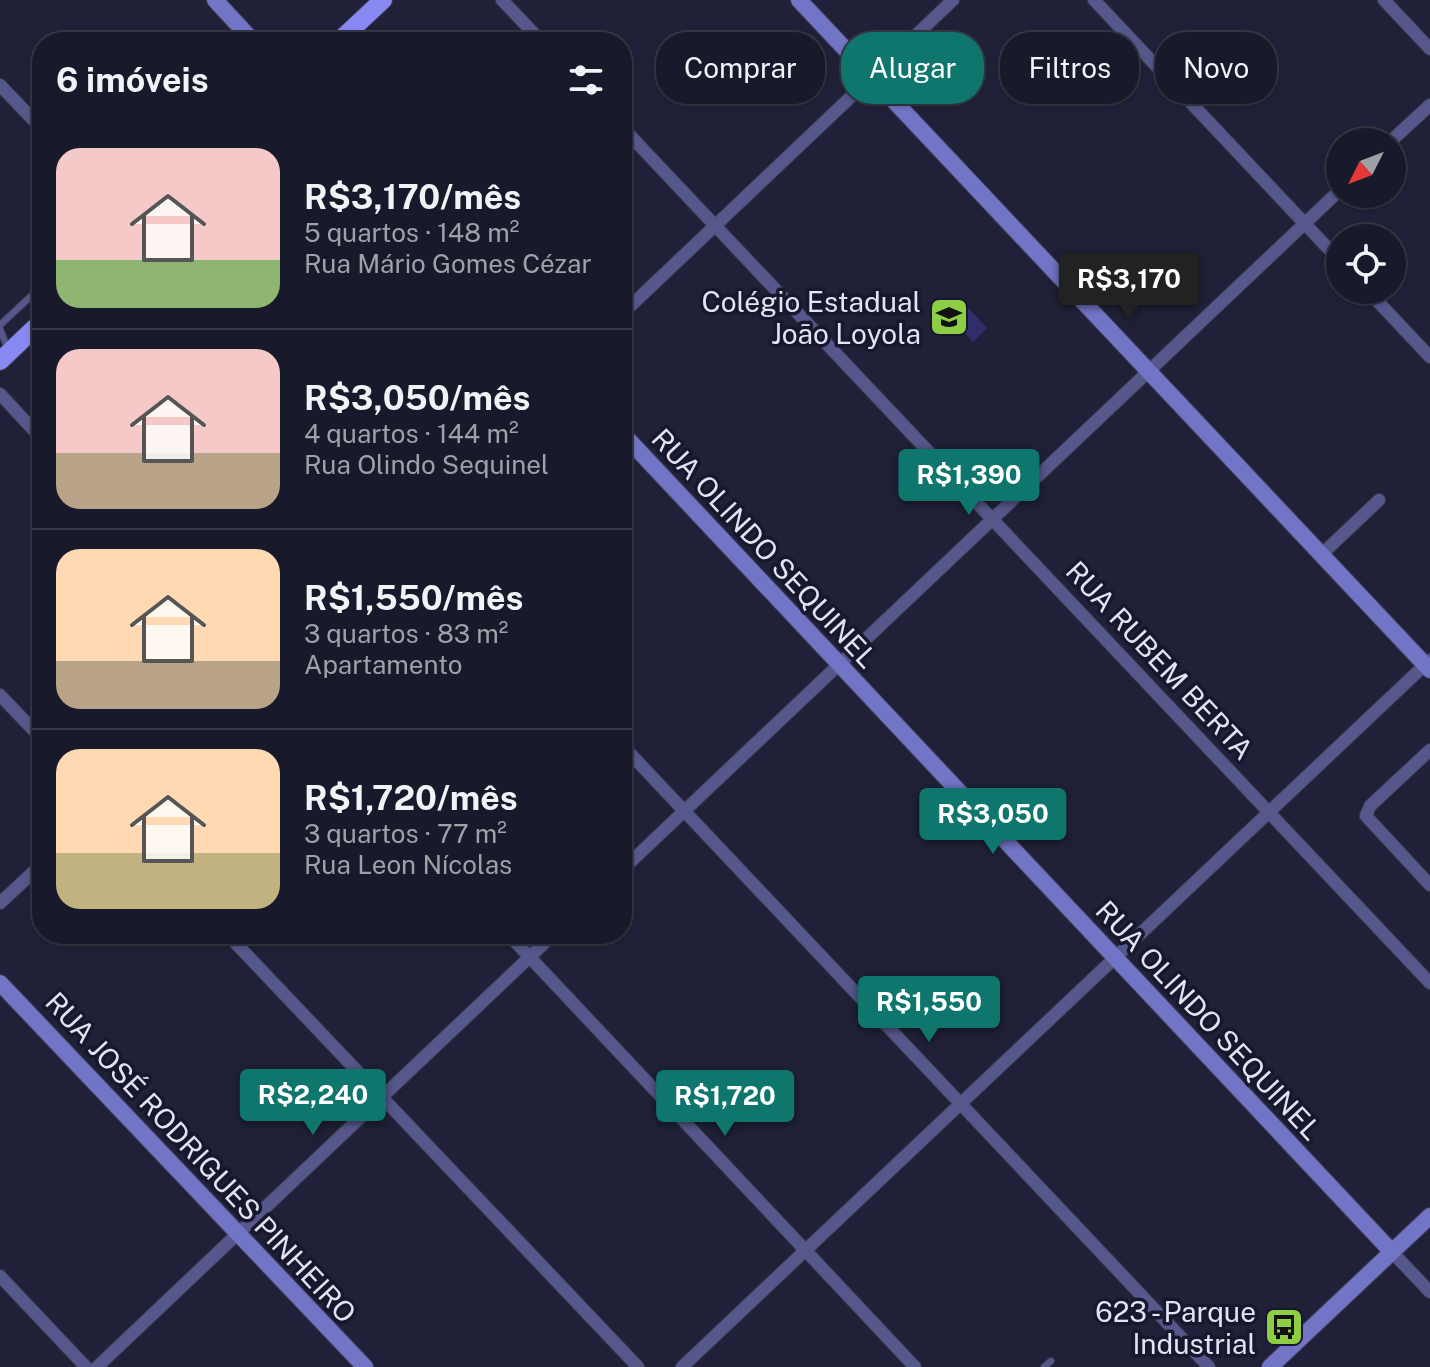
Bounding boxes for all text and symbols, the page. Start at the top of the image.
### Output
chip: Comprar [656,32,825,104]
chip: Alugar [841,32,984,104]
chip: Filtros [1000,32,1139,104]
chip: Novo [1155,32,1277,104]
icon: filters [564,58,608,102]
text: 6 imóveis [56,60,209,100]
north arrow [1326,128,1406,208]
map controls [1326,128,1406,304]
text: R$3,170/mês [304,177,521,217]
icon: home [120,180,216,276]
text: 5 quartos · 148 m² [304,217,519,248]
button: locate [1326,224,1406,304]
text: Rua Mário Gomes Cézar [304,248,592,279]
pin: R$3,170 [1055,253,1203,321]
text: R$3,170 [1077,263,1181,294]
place label: Colégio Estadual João Loyola [701,285,921,350]
school or university icon: Colégio Estadual João Loyola [928,296,970,338]
text: R$3,050/mês [304,378,530,418]
icon: home [120,381,216,477]
text: 4 quartos · 144 m² [304,418,519,449]
street label: RUA OLINDO SEQUINEL [645,422,885,674]
text: Rua Olindo Sequinel [304,449,549,480]
pin: R$1,390 [895,449,1043,517]
text: R$1,390 [916,459,1022,490]
street label: RUA RUBEM BERTA [1060,554,1260,766]
text: R$1,550/mês [304,578,523,618]
icon: home [120,581,216,677]
text: 3 quartos · 83 m² [304,618,508,649]
text: Apartamento [304,649,462,680]
text: R$1,720/mês [304,778,518,818]
icon: home [120,781,216,877]
pin: R$3,050 [919,788,1067,856]
text: R$3,050 [937,798,1049,829]
text: 3 quartos · 77 m² [304,818,507,849]
text: Rua Leon Nícolas [304,849,512,880]
street label: RUA OLINDO SEQUINEL [1089,894,1329,1146]
pin: R$1,550 [855,976,1003,1044]
street label: RUA JOSÉ RODRIGUES PINHEIRO [39,985,363,1329]
text: R$1,550 [876,986,982,1017]
pin: R$2,240 [239,1069,387,1137]
pin: R$1,720 [651,1070,799,1138]
text: R$2,240 [258,1079,368,1110]
text: R$1,720 [674,1080,776,1111]
place label: 623 - Parque Industrial [1095,1295,1256,1360]
bus stop icon: 623 - Parque Industrial [1263,1306,1305,1348]

